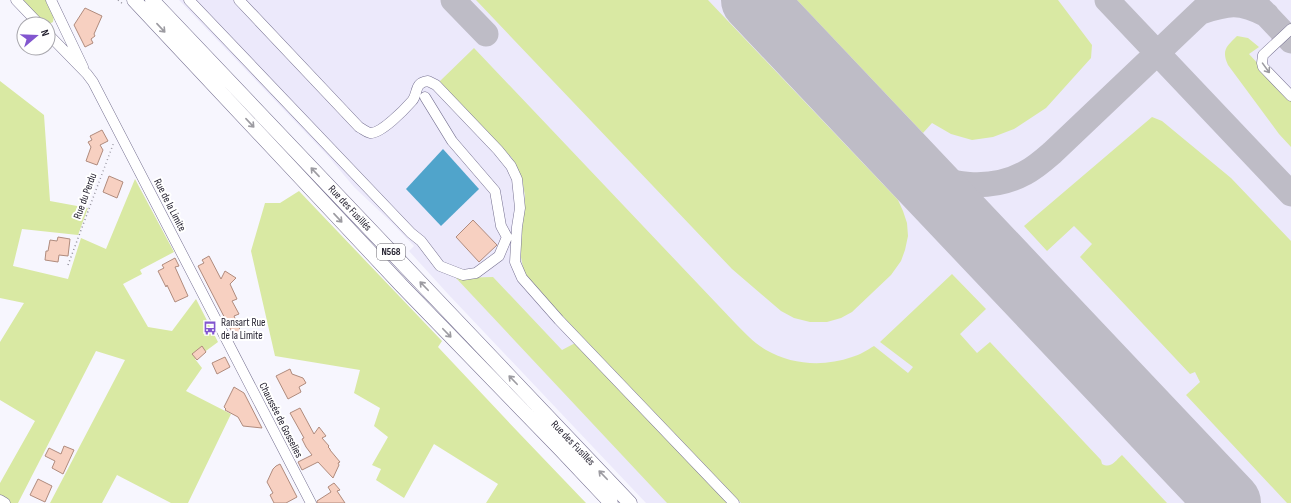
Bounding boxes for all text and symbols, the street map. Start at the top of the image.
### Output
north arrow [16,16,56,56]
one-way arrow [156,23,165,33]
text: N [38,28,52,38]
one-way arrow [1262,63,1270,74]
one-way arrow [245,118,254,129]
one-way arrow [310,167,320,177]
street label: Rue du Perdu [71,171,99,221]
street label: Rue de la Limite [151,176,189,234]
street label: Rue des Fusillés [326,182,374,234]
one-way arrow [334,213,343,224]
road number: N568 [377,244,405,260]
one-way arrow [419,281,429,291]
place label: Ransart Rue de la Limite [221,316,266,342]
bus stop icon: Ransart Rue de la Limite [202,320,218,336]
one-way arrow [442,328,452,338]
one-way arrow [509,376,518,386]
street label: Chaussée de Gosselies [256,380,306,460]
street label: Rue des Fusillés [548,418,598,468]
one-way arrow [598,470,608,480]

